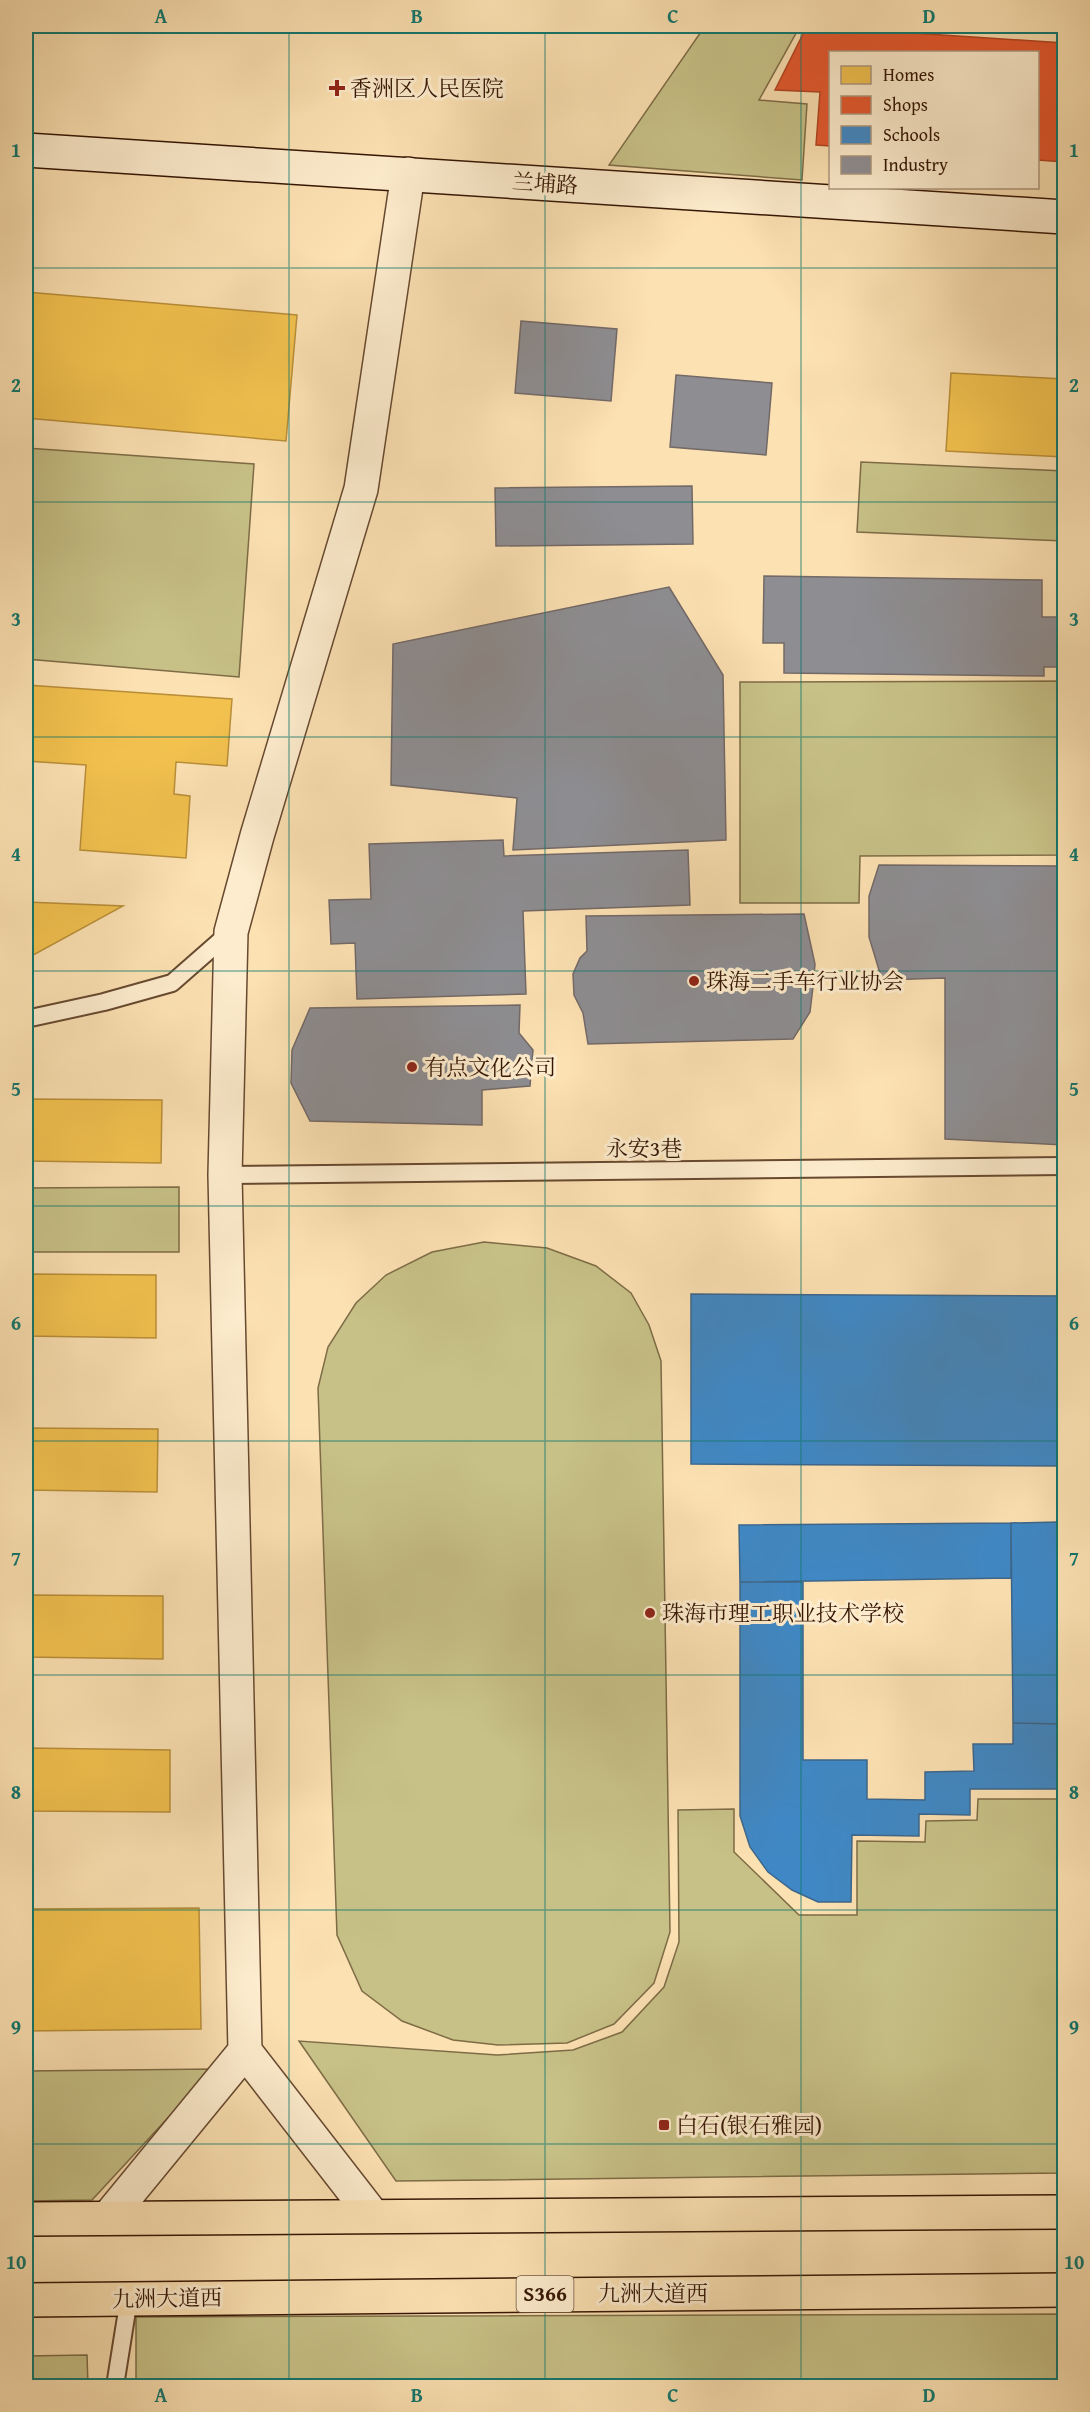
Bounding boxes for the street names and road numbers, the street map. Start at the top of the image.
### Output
street label: 兰埔路 [511,165,579,201]
street label: 永安3巷 [606,1132,682,1164]
road number: S366 [516,2276,574,2312]
street label: 九洲大道西 [598,2277,708,2309]
street label: 九洲大道西 [112,2281,222,2315]

